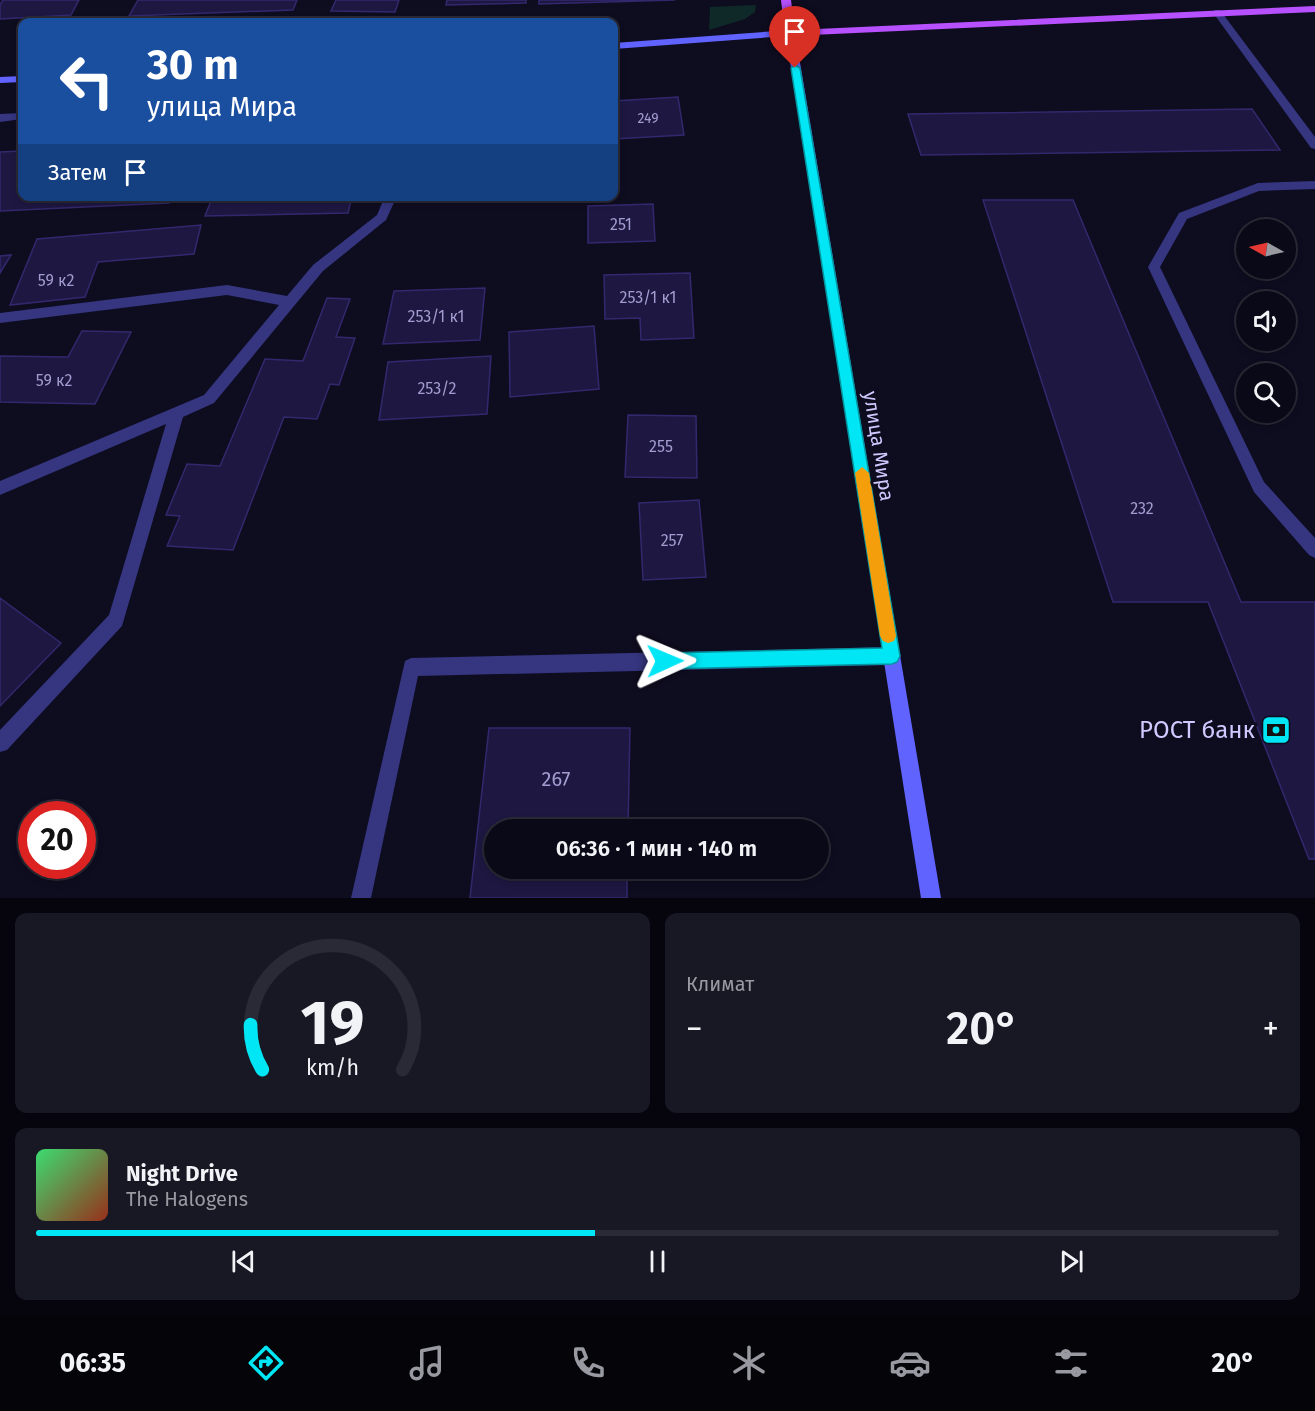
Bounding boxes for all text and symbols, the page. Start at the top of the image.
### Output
pin [769,6,820,68]
icon: arrive [778,15,811,48]
text: 30 m [147,40,239,90]
icon: left [48,42,126,120]
text: улица Мира [147,91,297,123]
house number: 249 [637,110,659,127]
icon: arrive [119,156,152,189]
text: Затем [48,159,107,186]
house number: 251 [610,215,632,234]
north arrow [1236,219,1296,279]
map controls [1236,219,1296,423]
house number: 59 к2 [38,271,74,290]
house number: 253/1 к1 [619,288,677,307]
button: sound [1236,291,1296,351]
house number: 253/1 к1 [407,307,465,326]
button: search [1236,363,1296,423]
house number: 59 к2 [36,371,72,390]
house number: 253/2 [417,379,457,398]
street label: улица Мира [858,389,900,503]
house number: 255 [649,437,673,456]
house number: 232 [1130,499,1154,518]
house number: 257 [661,531,683,550]
position arrow [633,629,697,693]
bank icon: РОСТ банк [1260,714,1292,746]
place label: РОСТ банк [1139,716,1256,744]
house number: 267 [542,767,571,791]
speed limit sign: 20 [18,801,96,879]
text: 06:36 · 1 мин · 140 m [556,835,757,862]
text: Климат [686,972,754,996]
text: 19 [301,986,364,1061]
text: 20° [946,1002,1019,1056]
text: − [686,1009,703,1049]
text: + [1263,1009,1279,1049]
text: km/h [306,1055,359,1081]
text: Night Drive [126,1160,238,1187]
text: The Halogens [126,1187,248,1211]
icon: previous [227,1245,260,1278]
icon: pause [641,1245,674,1278]
icon: next [1055,1245,1088,1278]
icon: directions [245,1342,287,1384]
icon: music [406,1342,448,1384]
icon: phone [567,1342,609,1384]
icon: climate [728,1342,770,1384]
icon: car [889,1342,931,1384]
icon: filters [1050,1342,1092,1384]
text: 06:35 [60,1347,126,1379]
text: 20° [1212,1347,1255,1379]

